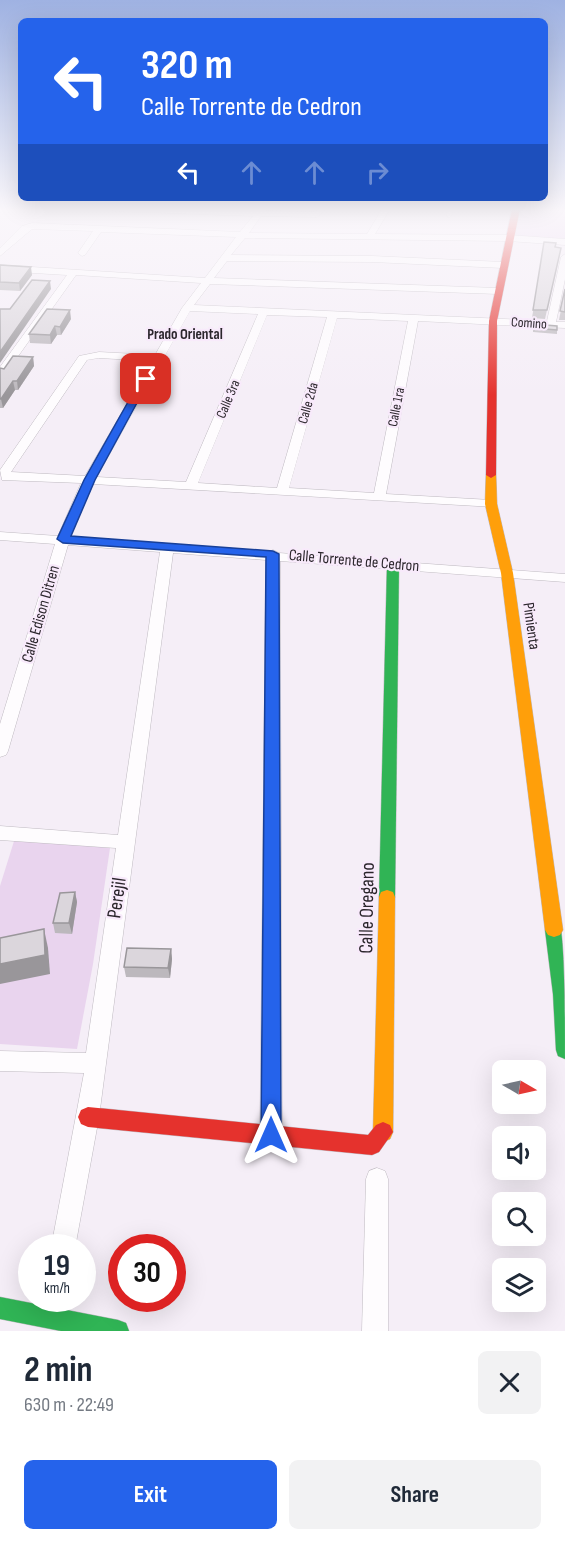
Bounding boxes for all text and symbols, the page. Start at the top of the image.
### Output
text: 320 m [141,40,233,91]
icon: left [42,42,120,120]
text: Calle Torrente de Cedron [141,91,362,123]
icon: left [172,156,205,189]
icon: ahead [235,156,268,189]
icon: ahead [298,156,331,189]
icon: right [361,156,394,189]
street label: Comino [511,313,548,333]
district label: Prado Oriental [147,325,223,344]
pin [120,353,171,404]
icon: arrive [129,362,162,395]
street label: Calle 3ra [212,377,244,421]
street label: Calle 2da [294,380,322,426]
street label: Calle 1ra [384,386,408,428]
street label: Calle Torrente de Cedron [288,546,420,576]
street label: Calle Edison Ditren [18,563,64,665]
street label: Pimienta [518,601,544,651]
street label: Calle Oregano [354,862,380,954]
street label: Perejil [102,876,132,920]
north arrow [492,1060,546,1114]
map controls [492,1060,546,1312]
position arrow [239,1103,303,1167]
button: sound [492,1126,546,1180]
button: search [492,1192,546,1246]
speed limit sign: 30 [108,1234,186,1312]
text: 19 [44,1248,70,1284]
button: layers [492,1258,546,1312]
text: km/h [44,1279,70,1298]
text: 2 min [24,1349,93,1392]
button: close [478,1351,541,1414]
text: 630 m · 22:49 [24,1393,114,1417]
button: Exit [24,1460,277,1529]
button: Share [289,1460,541,1529]

